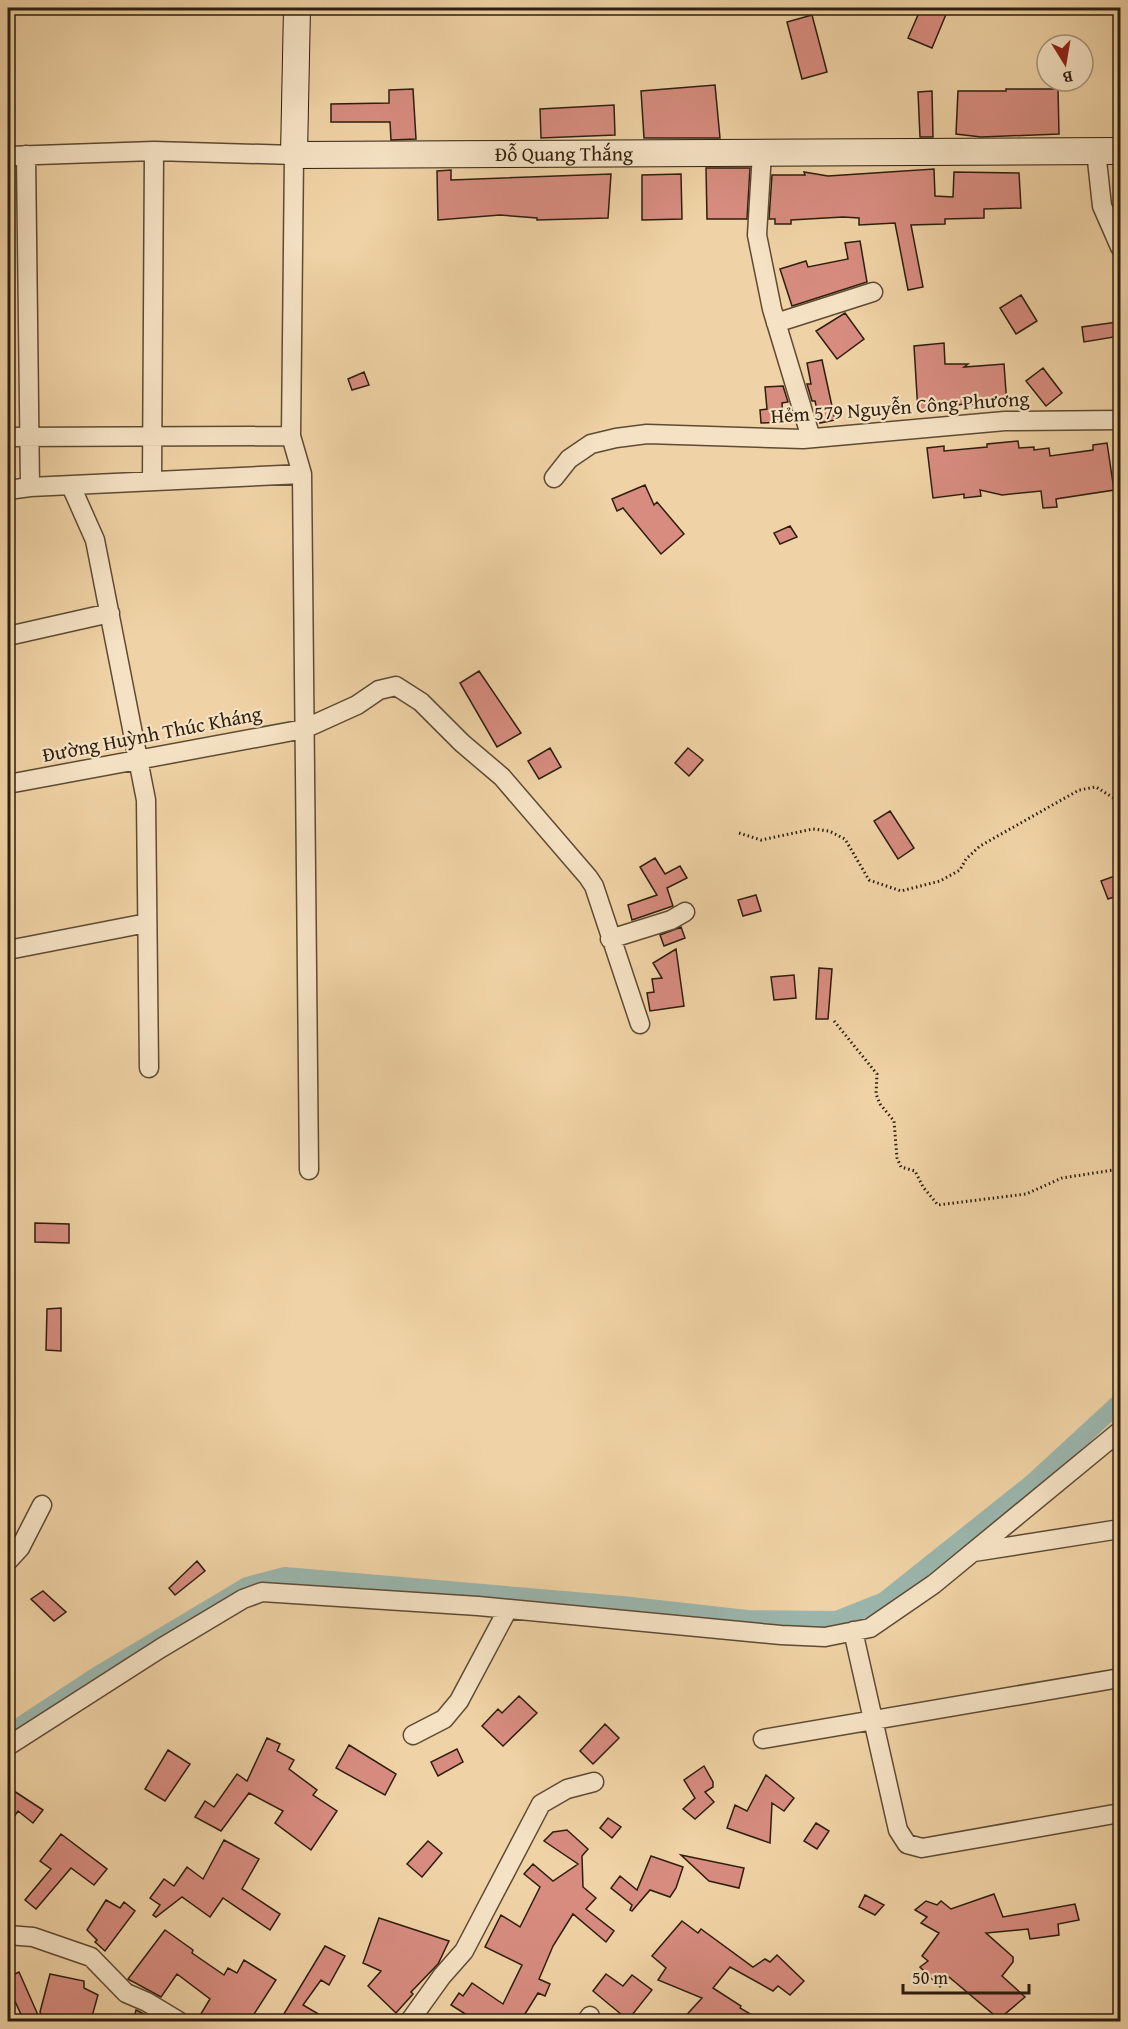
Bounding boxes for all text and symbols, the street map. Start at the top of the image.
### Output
north arrow [1035,33,1095,93]
text: B [1061,65,1075,90]
street label: Đỗ Quang Thắng [495,138,633,168]
street label: Hẻm 579 Nguyễn Công Phương [770,383,1030,430]
street label: Đường Huỳnh Thúc Kháng [40,698,264,769]
scale bar [903,1957,1029,1995]
text: 50 m [912,1964,948,1991]

